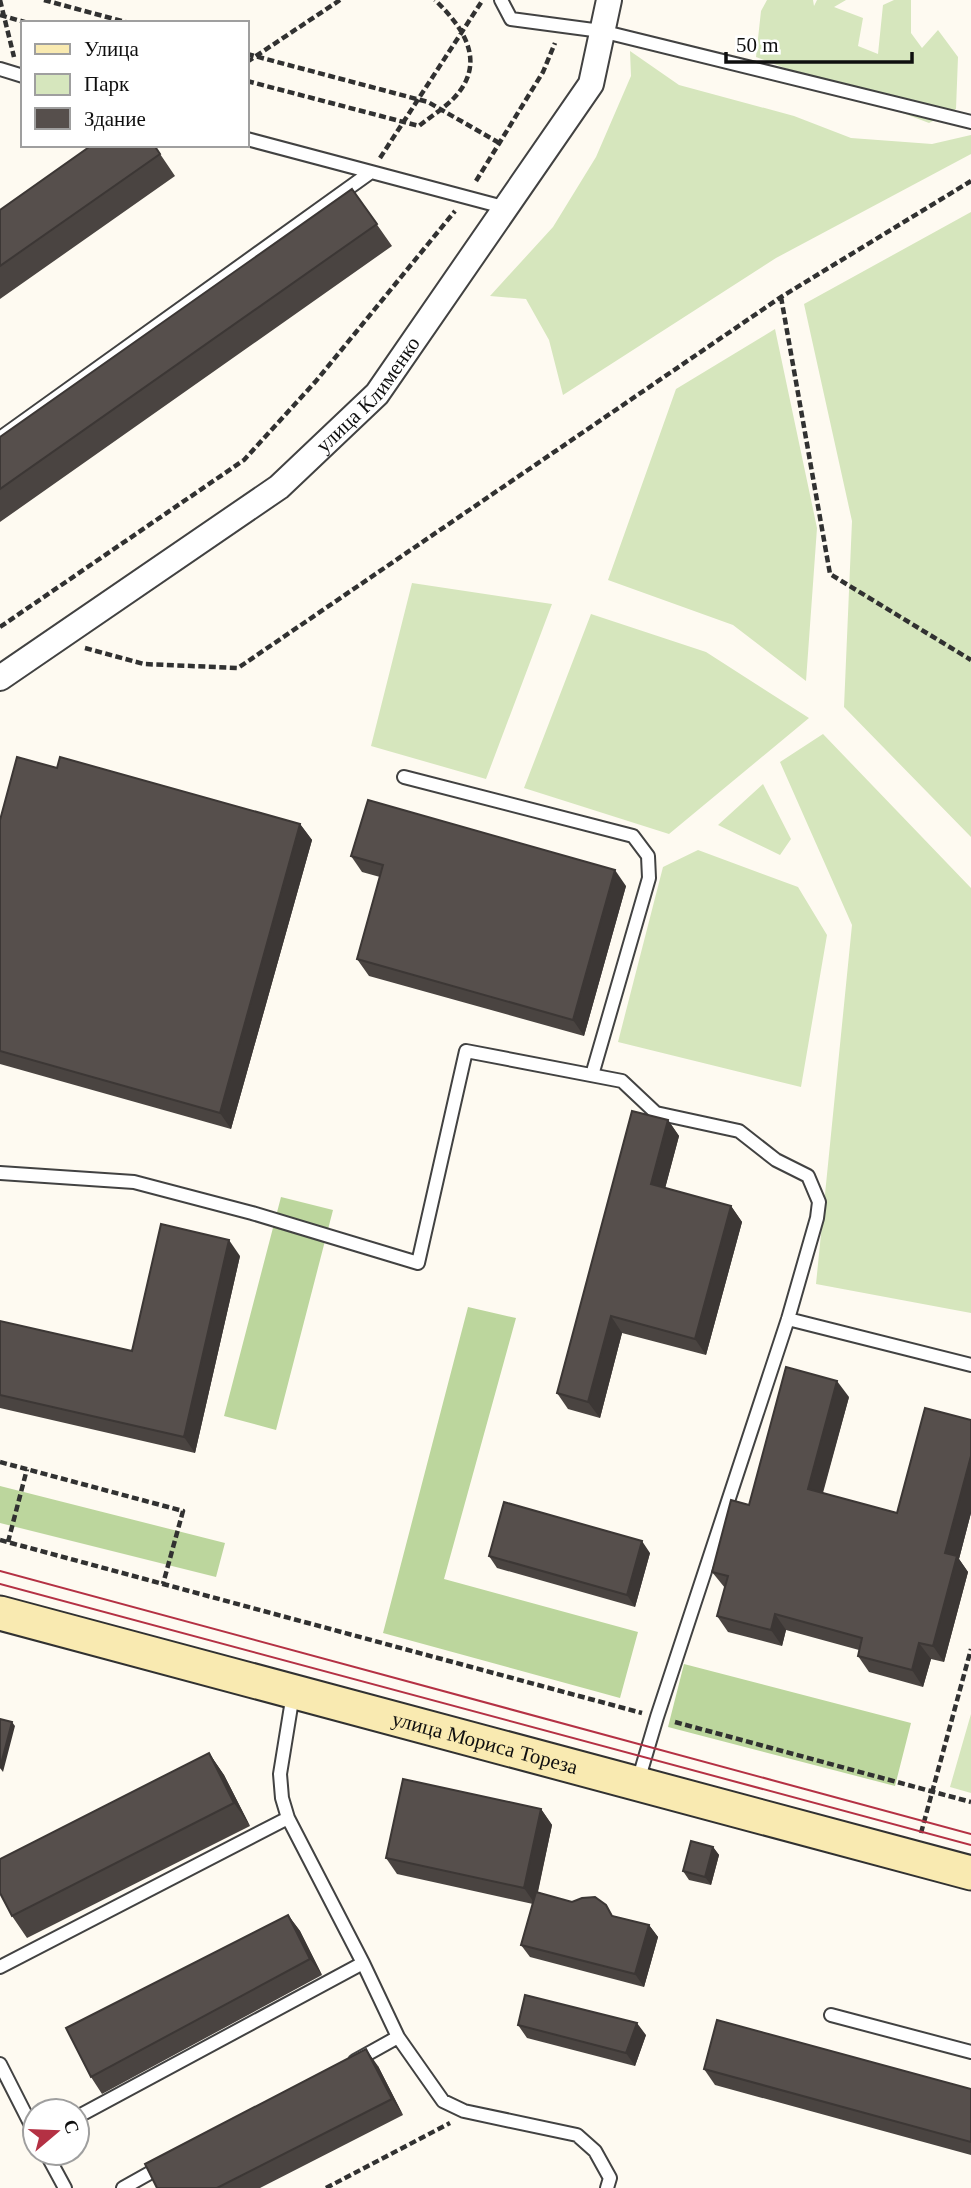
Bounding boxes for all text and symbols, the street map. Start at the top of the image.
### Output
legend [21,21,248,147]
scale bar [726,21,912,65]
text: 50 m [736,33,779,57]
text: Улица [84,37,139,61]
text: Парк [84,72,130,96]
text: Здание [84,107,146,131]
street label: улица Клименко [311,332,425,457]
street label: улица Мориса Тореза [389,1707,581,1779]
north arrow [21,2097,91,2167]
text: С [59,2117,84,2137]

